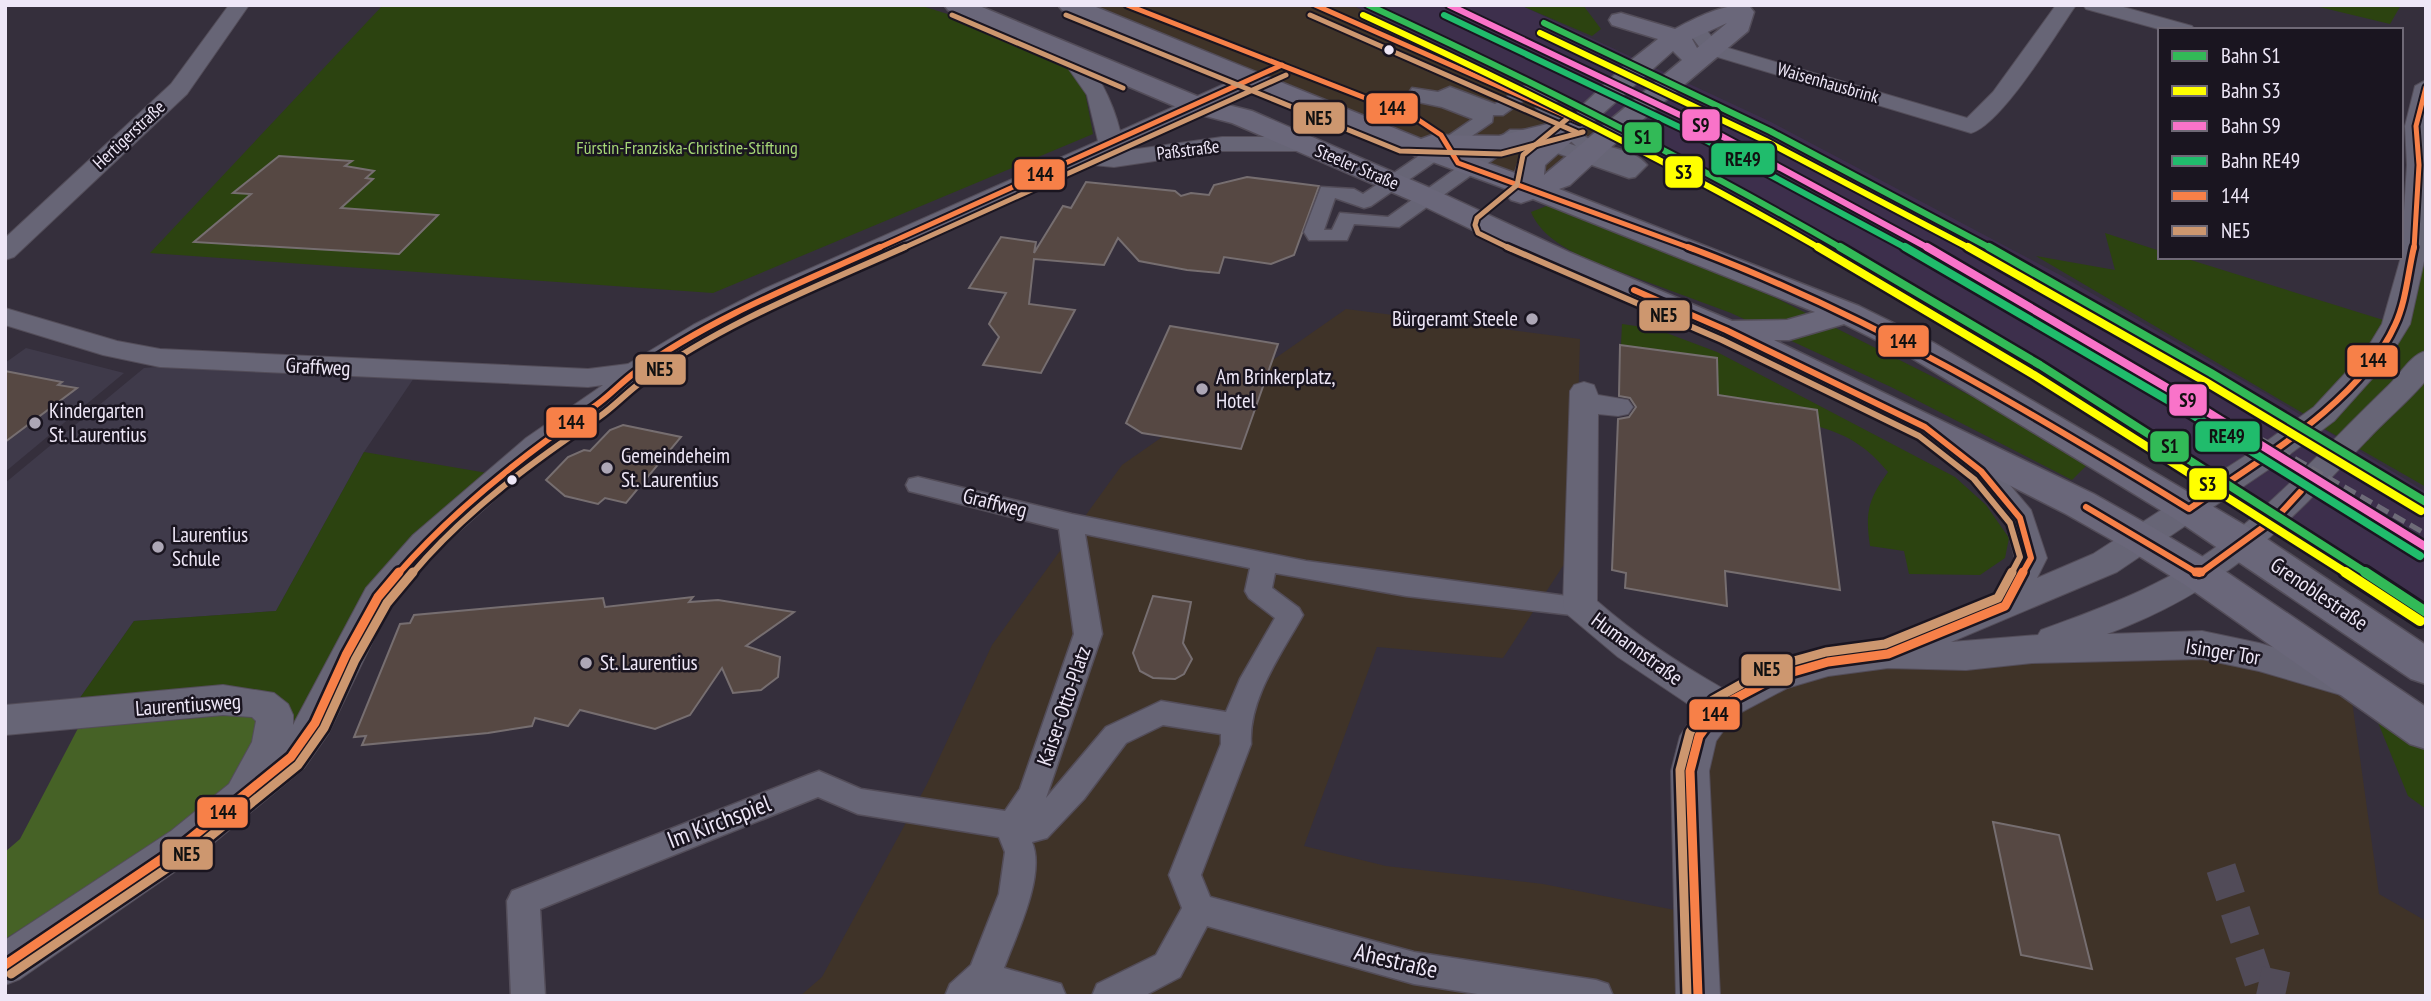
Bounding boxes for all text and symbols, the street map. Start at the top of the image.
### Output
legend [2158,28,2403,259]
text: Bahn S1 [2221,42,2281,69]
unlabelled marker [1382,43,1396,57]
street label: Waisenhausbrink [1775,57,1882,108]
text: Bahn S3 [2221,77,2281,104]
line badge: 144 [1365,92,1419,125]
street label: Hertigerstraße [88,95,170,174]
text: 144 [1378,96,1406,120]
line badge: NE5 [1292,101,1346,135]
text: NE5 [1305,106,1333,130]
line badge: S9 [1681,108,1721,142]
text: Bahn S9 [2221,112,2281,139]
text: S9 [1692,113,1710,137]
line badge: S1 [1623,121,1663,154]
text: S1 [1634,125,1652,149]
street label: Paßstraße [1155,134,1221,165]
park label: Fürstin-Franziska-Christine-Stiftung [576,136,798,159]
street label: Steeler Straße [1312,139,1402,194]
line badge: RE49 [1710,142,1776,176]
text: RE49 [1725,147,1761,171]
text: Bahn RE49 [2221,147,2300,174]
line badge: S3 [1664,155,1704,189]
line badge: 144 [1013,158,1066,191]
text: S3 [1675,160,1693,184]
text: 144 [1026,162,1054,186]
text: 144 [2221,182,2250,209]
text: NE5 [2221,217,2251,244]
line badge: NE5 [1638,299,1691,332]
text: NE5 [1650,303,1678,327]
place label: Bürgeramt Steele [1392,305,1518,332]
marker: Bürgeramt Steele [1524,311,1540,327]
line badge: 144 [1877,324,1930,358]
text: 144 [1889,329,1917,353]
line badge: 144 [2346,344,2399,378]
text: 144 [2359,348,2387,372]
street label: Graffweg [285,351,351,382]
line badge: NE5 [634,353,687,386]
text: NE5 [646,357,674,381]
place label: Am Brinkerplatz, Hotel [1216,363,1336,414]
marker: Am Brinkerplatz, Hotel [1194,381,1210,397]
line badge: S9 [2168,383,2208,417]
text: S9 [2179,388,2197,412]
place label: Kindergarten St. Laurentius [49,397,147,448]
line badge: 144 [545,406,598,439]
text: 144 [557,410,585,434]
marker: Kindergarten St. Laurentius [27,415,43,431]
line badge: RE49 [2194,420,2261,453]
text: RE49 [2209,424,2245,448]
line badge: S1 [2149,430,2190,463]
text: S1 [2161,434,2179,458]
place label: Gemeindeheim St. Laurentius [621,442,730,493]
marker: Gemeindeheim St. Laurentius [599,460,615,476]
line badge: S3 [2188,467,2228,501]
text: S3 [2199,472,2217,496]
unlabelled marker [505,473,519,487]
street label: Graffweg [960,482,1030,523]
place label: Laurentius Schule [172,521,248,572]
marker: Laurentius Schule [150,539,166,555]
street label: Grenoblestraße [2265,551,2373,636]
street label: Humannstraße [1586,606,1688,691]
street label: Isinger Tor [2184,632,2263,671]
street label: Kaiser-Otto-Platz [1030,642,1097,769]
place label: St. Laurentius [600,649,698,676]
line badge: NE5 [1740,653,1794,687]
marker: St. Laurentius [578,655,594,671]
text: NE5 [1753,657,1781,681]
street label: Laurentiusweg [134,687,242,722]
line badge: 144 [1688,698,1741,731]
text: 144 [1701,702,1729,726]
street label: Im Kirchspiel [663,788,775,855]
line badge: 144 [196,796,249,829]
text: 144 [209,800,237,824]
line badge: NE5 [161,838,214,871]
text: NE5 [173,842,201,866]
street label: Ahestraße [1352,936,1441,985]

